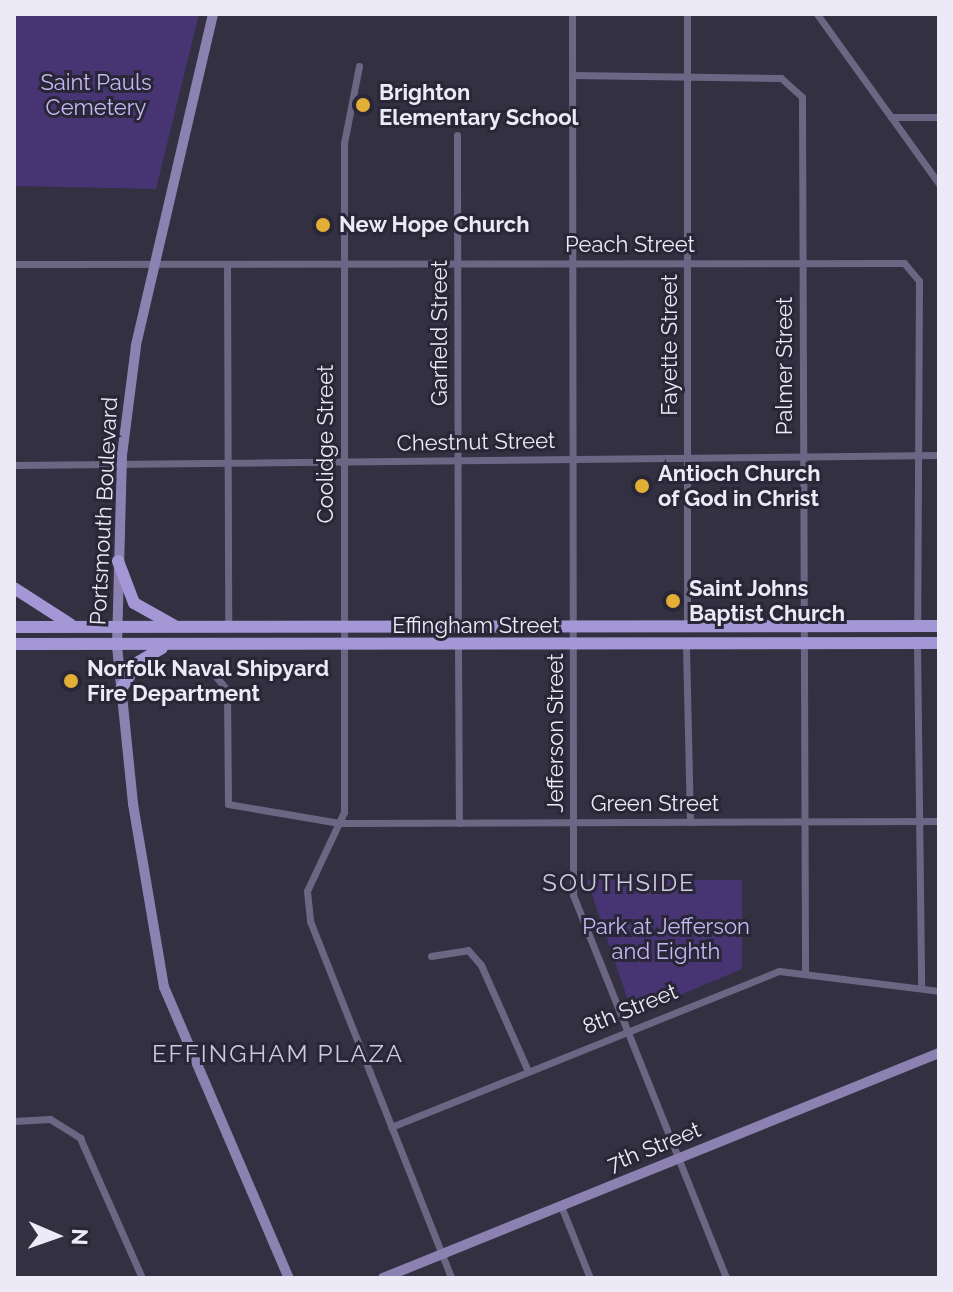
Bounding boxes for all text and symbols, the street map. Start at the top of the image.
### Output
park label: Saint Pauls Cemetery [40,69,152,120]
place label: Brighton Elementary School [379,79,579,130]
marker: Brighton Elementary School [354,96,372,114]
place label: New Hope Church [339,212,530,238]
marker: New Hope Church [314,216,332,234]
street label: Peach Street [565,232,695,258]
street label: Garfield Street [427,260,453,406]
street label: Fayette Street [657,274,683,416]
street label: Palmer Street [772,297,798,435]
street label: Coolidge Street [313,365,339,523]
street label: Portsmouth Boulevard [85,396,123,626]
street label: Chestnut Street [396,427,556,457]
place label: Antioch Church of God in Christ [658,460,820,512]
marker: Antioch Church of God in Christ [633,477,651,495]
place label: Saint Johns Baptist Church [689,575,845,626]
marker: Saint Johns Baptist Church [664,592,682,610]
street label: Effingham Street [392,613,560,639]
street label: Jefferson Street [543,653,569,813]
place label: Norfolk Naval Shipyard Fire Department [87,655,330,706]
marker: Norfolk Naval Shipyard Fire Department [62,672,80,690]
street label: Green Street [591,791,719,817]
district label: SOUTHSIDE [542,869,696,897]
park label: Park at Jefferson and Eighth [582,913,750,964]
street label: 8th Street [579,978,681,1040]
district label: EFFINGHAM PLAZA [152,1040,404,1068]
street label: 7th Street [603,1116,705,1178]
north arrow [16,1196,96,1276]
text: N [67,1228,93,1246]

